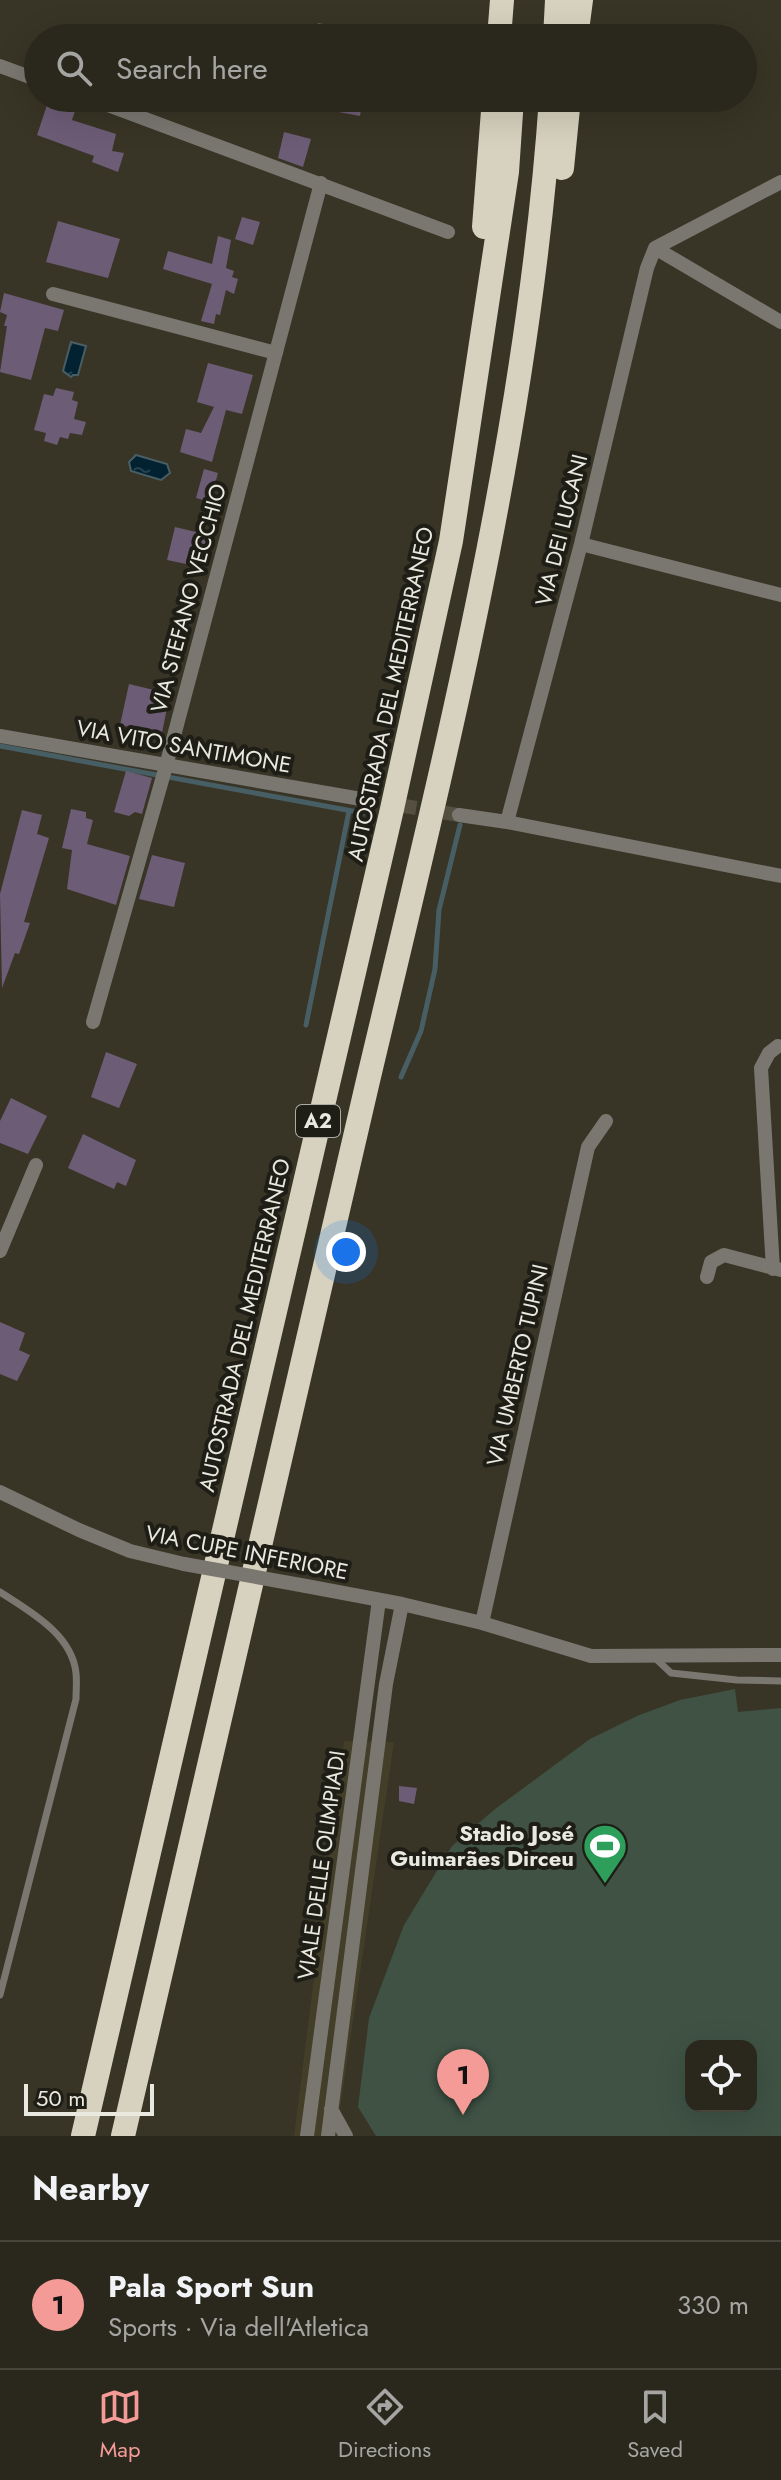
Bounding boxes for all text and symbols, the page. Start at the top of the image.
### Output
search box [24,24,757,112]
icon: search [52,46,96,90]
text: Search here [116,47,268,90]
street label: VIA DEI LUCANI [527,451,595,609]
street label: VIA STEFANO VECCHIO [142,480,234,716]
street label: AUTOSTRADA DEL MEDITERRANEO [339,524,441,864]
street label: VIA VITO SANTIMONE [74,711,294,781]
road number: A2 [296,1105,340,1137]
street label: AUTOSTRADA DEL MEDITERRANEO [190,1155,298,1495]
your location [326,1232,366,1272]
street label: VIA UMBERTO TUPINI [478,1261,556,1469]
street label: VIA CUPE INFERIORE [143,1517,351,1587]
street label: VIALE DELLE OLIMPIADI [289,1748,353,1982]
place label: Stadio José Guimarães Dirceu [390,1817,574,1874]
sports icon: Stadio José Guimarães Dirceu [581,1822,629,1885]
map controls [685,2040,757,2112]
button: locate [685,2040,757,2112]
pin: 1 [437,2049,489,2115]
scale bar [24,2080,154,2116]
text: 50 m [36,2082,85,2114]
text: Nearby [32,2164,149,2213]
text: Pala Sport Sun [108,2265,314,2308]
text: 1 [51,2286,65,2324]
text: 330 m [677,2286,749,2324]
text: Sports · Via dell'Atletica [108,2308,369,2346]
tab: Map [98,2385,142,2465]
tab: Directions [338,2385,431,2465]
tab: Saved [627,2385,683,2465]

